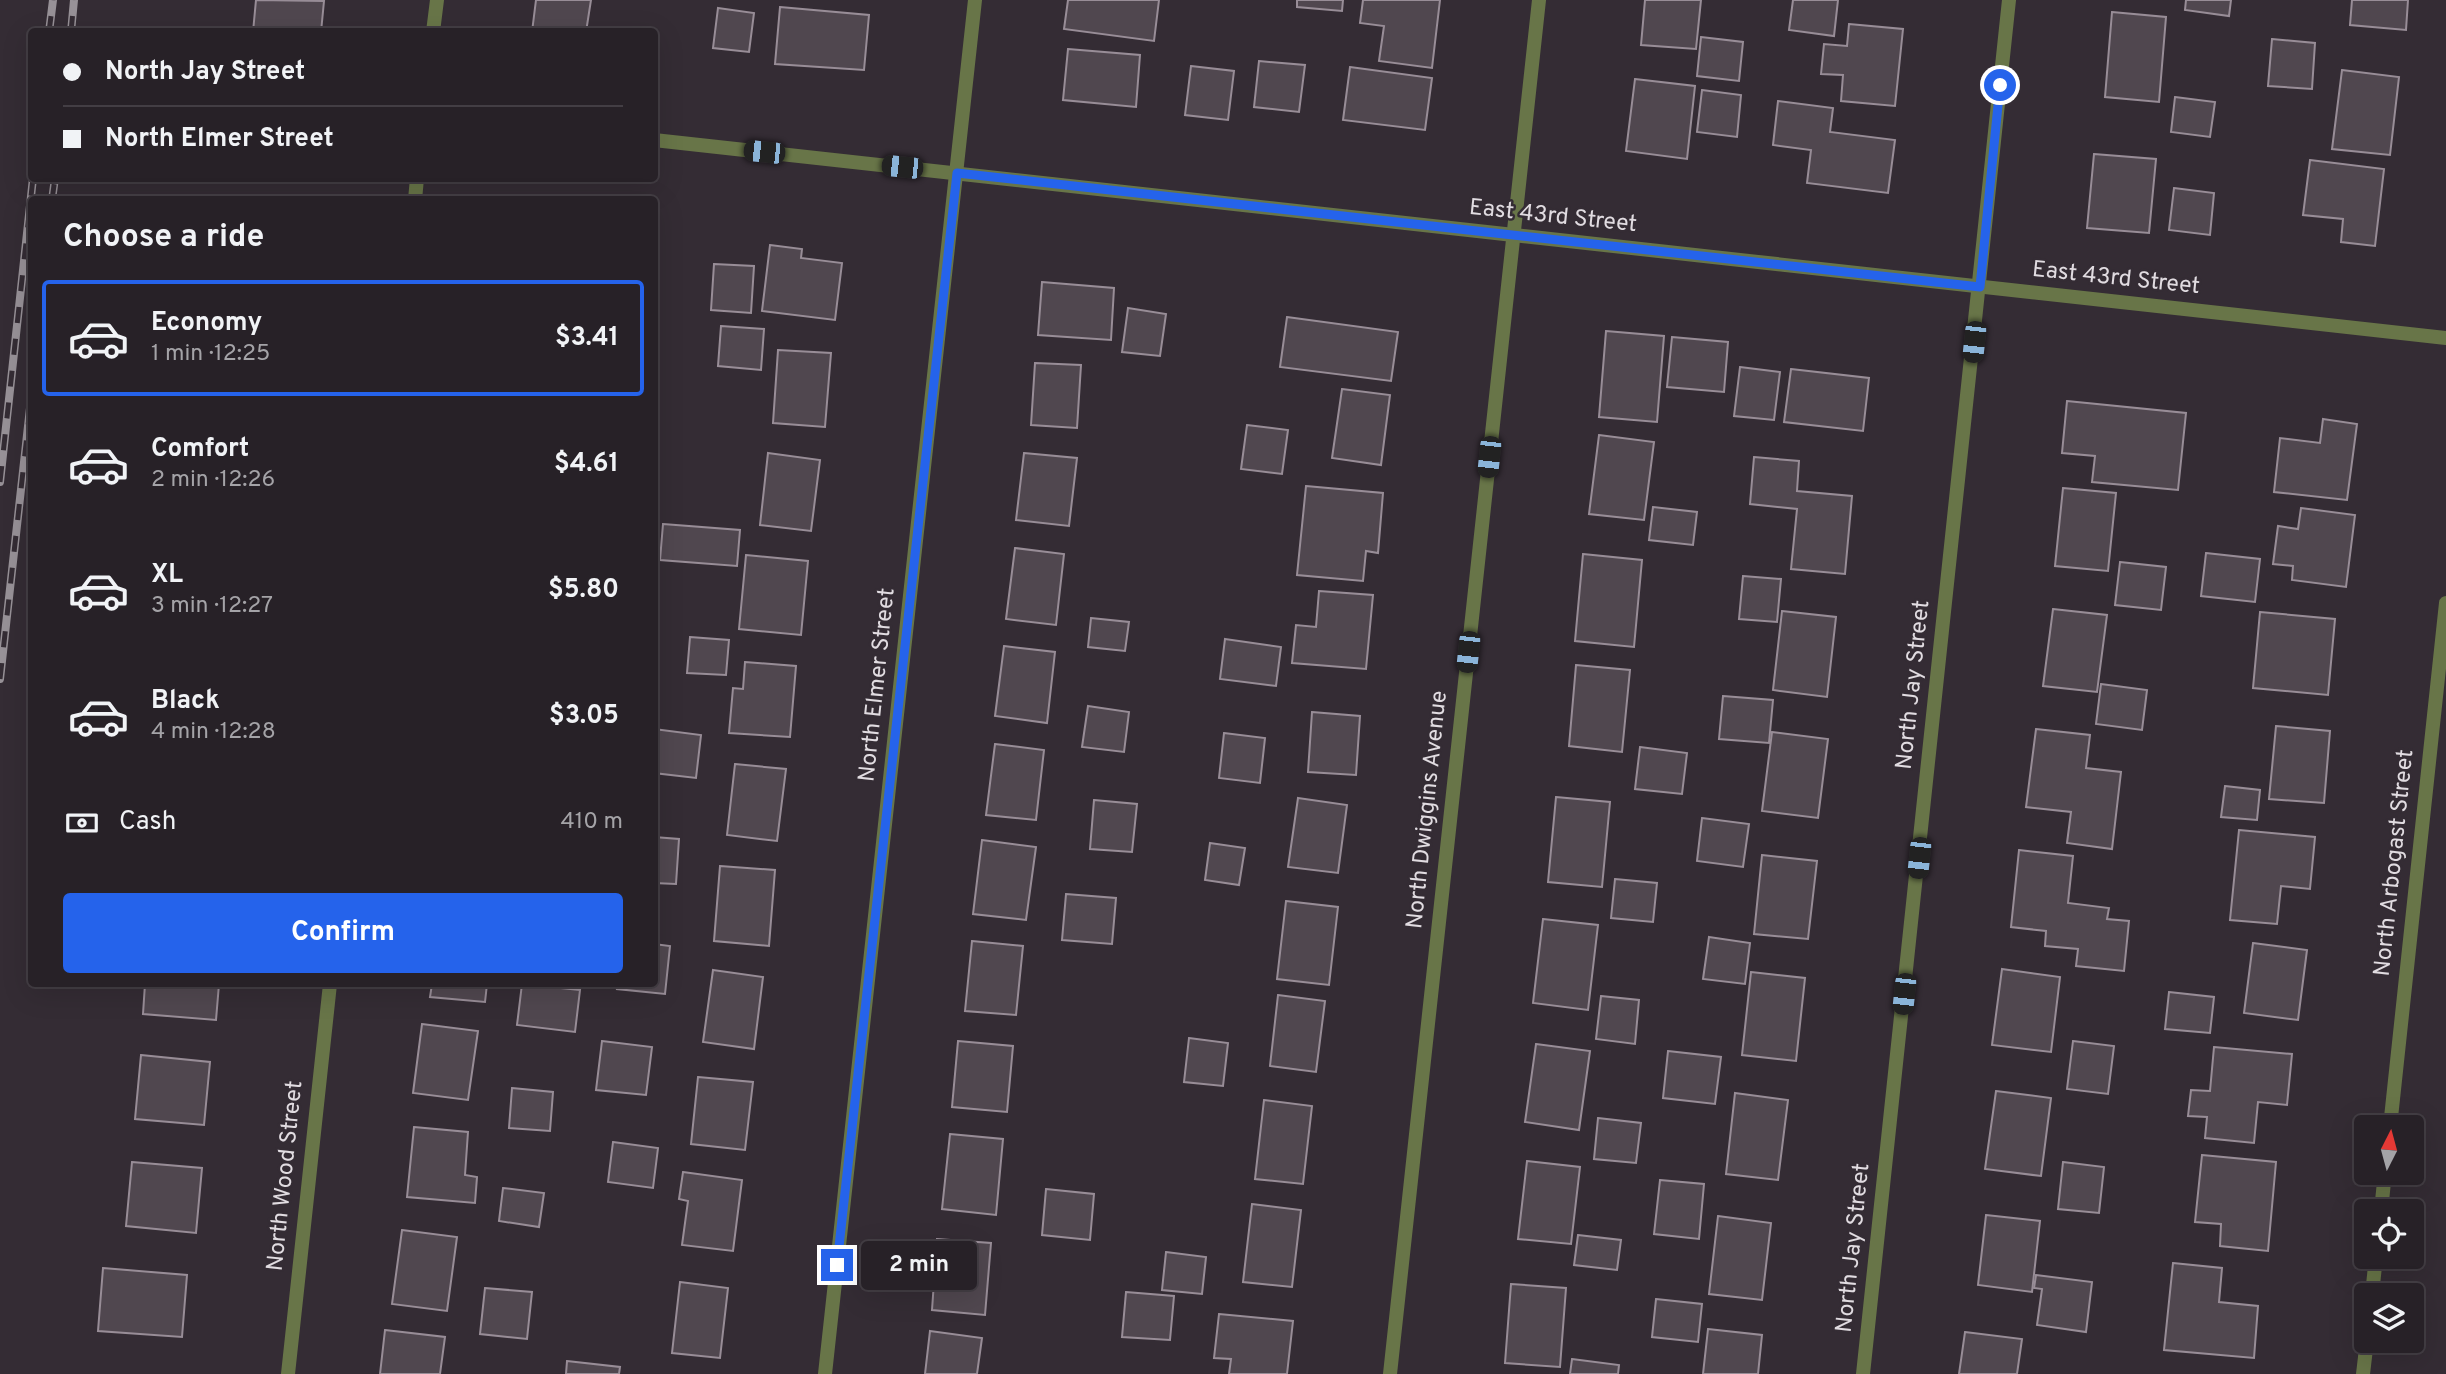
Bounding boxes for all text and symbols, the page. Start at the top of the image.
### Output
text: North Jay Street [105,56,305,89]
route start [1984,69,2016,101]
text: North Elmer Street [105,123,334,156]
car [743,139,786,165]
car [881,154,924,180]
street label: East 43rd Street [1468,194,1638,240]
text: Choose a ride [63,218,264,258]
street label: East 43rd Street [2031,256,2201,302]
icon: car [67,307,130,370]
text: Economy [151,307,262,340]
car [1962,320,1987,364]
text: $3.41 [555,322,619,355]
text: 1 min · 12:25 [151,340,270,369]
icon: car [67,433,130,496]
text: Comfort [151,433,249,466]
car [1477,435,1502,479]
text: $4.61 [554,448,619,481]
text: 2 min · 12:26 [151,466,275,495]
icon: car [67,559,130,622]
text: XL [151,559,183,592]
text: $5.80 [548,574,619,607]
street label: North Elmer Street [853,587,903,783]
text: 3 min · 12:27 [151,592,273,621]
street label: North Jay Street [1891,599,1937,771]
car [1456,630,1481,674]
icon: car [67,685,130,748]
text: Black [151,685,220,718]
street label: North Dwiggins Avenue [1401,689,1455,931]
text: $3.05 [549,700,619,733]
text: 4 min · 12:28 [151,718,276,747]
street label: North Arbogast Street [2369,748,2421,978]
icon: cash [63,804,101,842]
text: Cash [119,806,176,839]
text: 410 m [560,808,623,837]
car [1907,836,1932,880]
button: Confirm [63,893,623,973]
car [1892,972,1917,1016]
street label: North Wood Street [262,1079,310,1273]
north arrow [2354,1115,2424,1185]
map controls [2354,1115,2424,1353]
street label: North Jay Street [1831,1162,1877,1334]
button: locate [2354,1199,2424,1269]
callout: 2 min [862,1240,977,1290]
route end [821,1249,853,1281]
text: 2 min [889,1251,949,1280]
button: layers [2354,1283,2424,1353]

